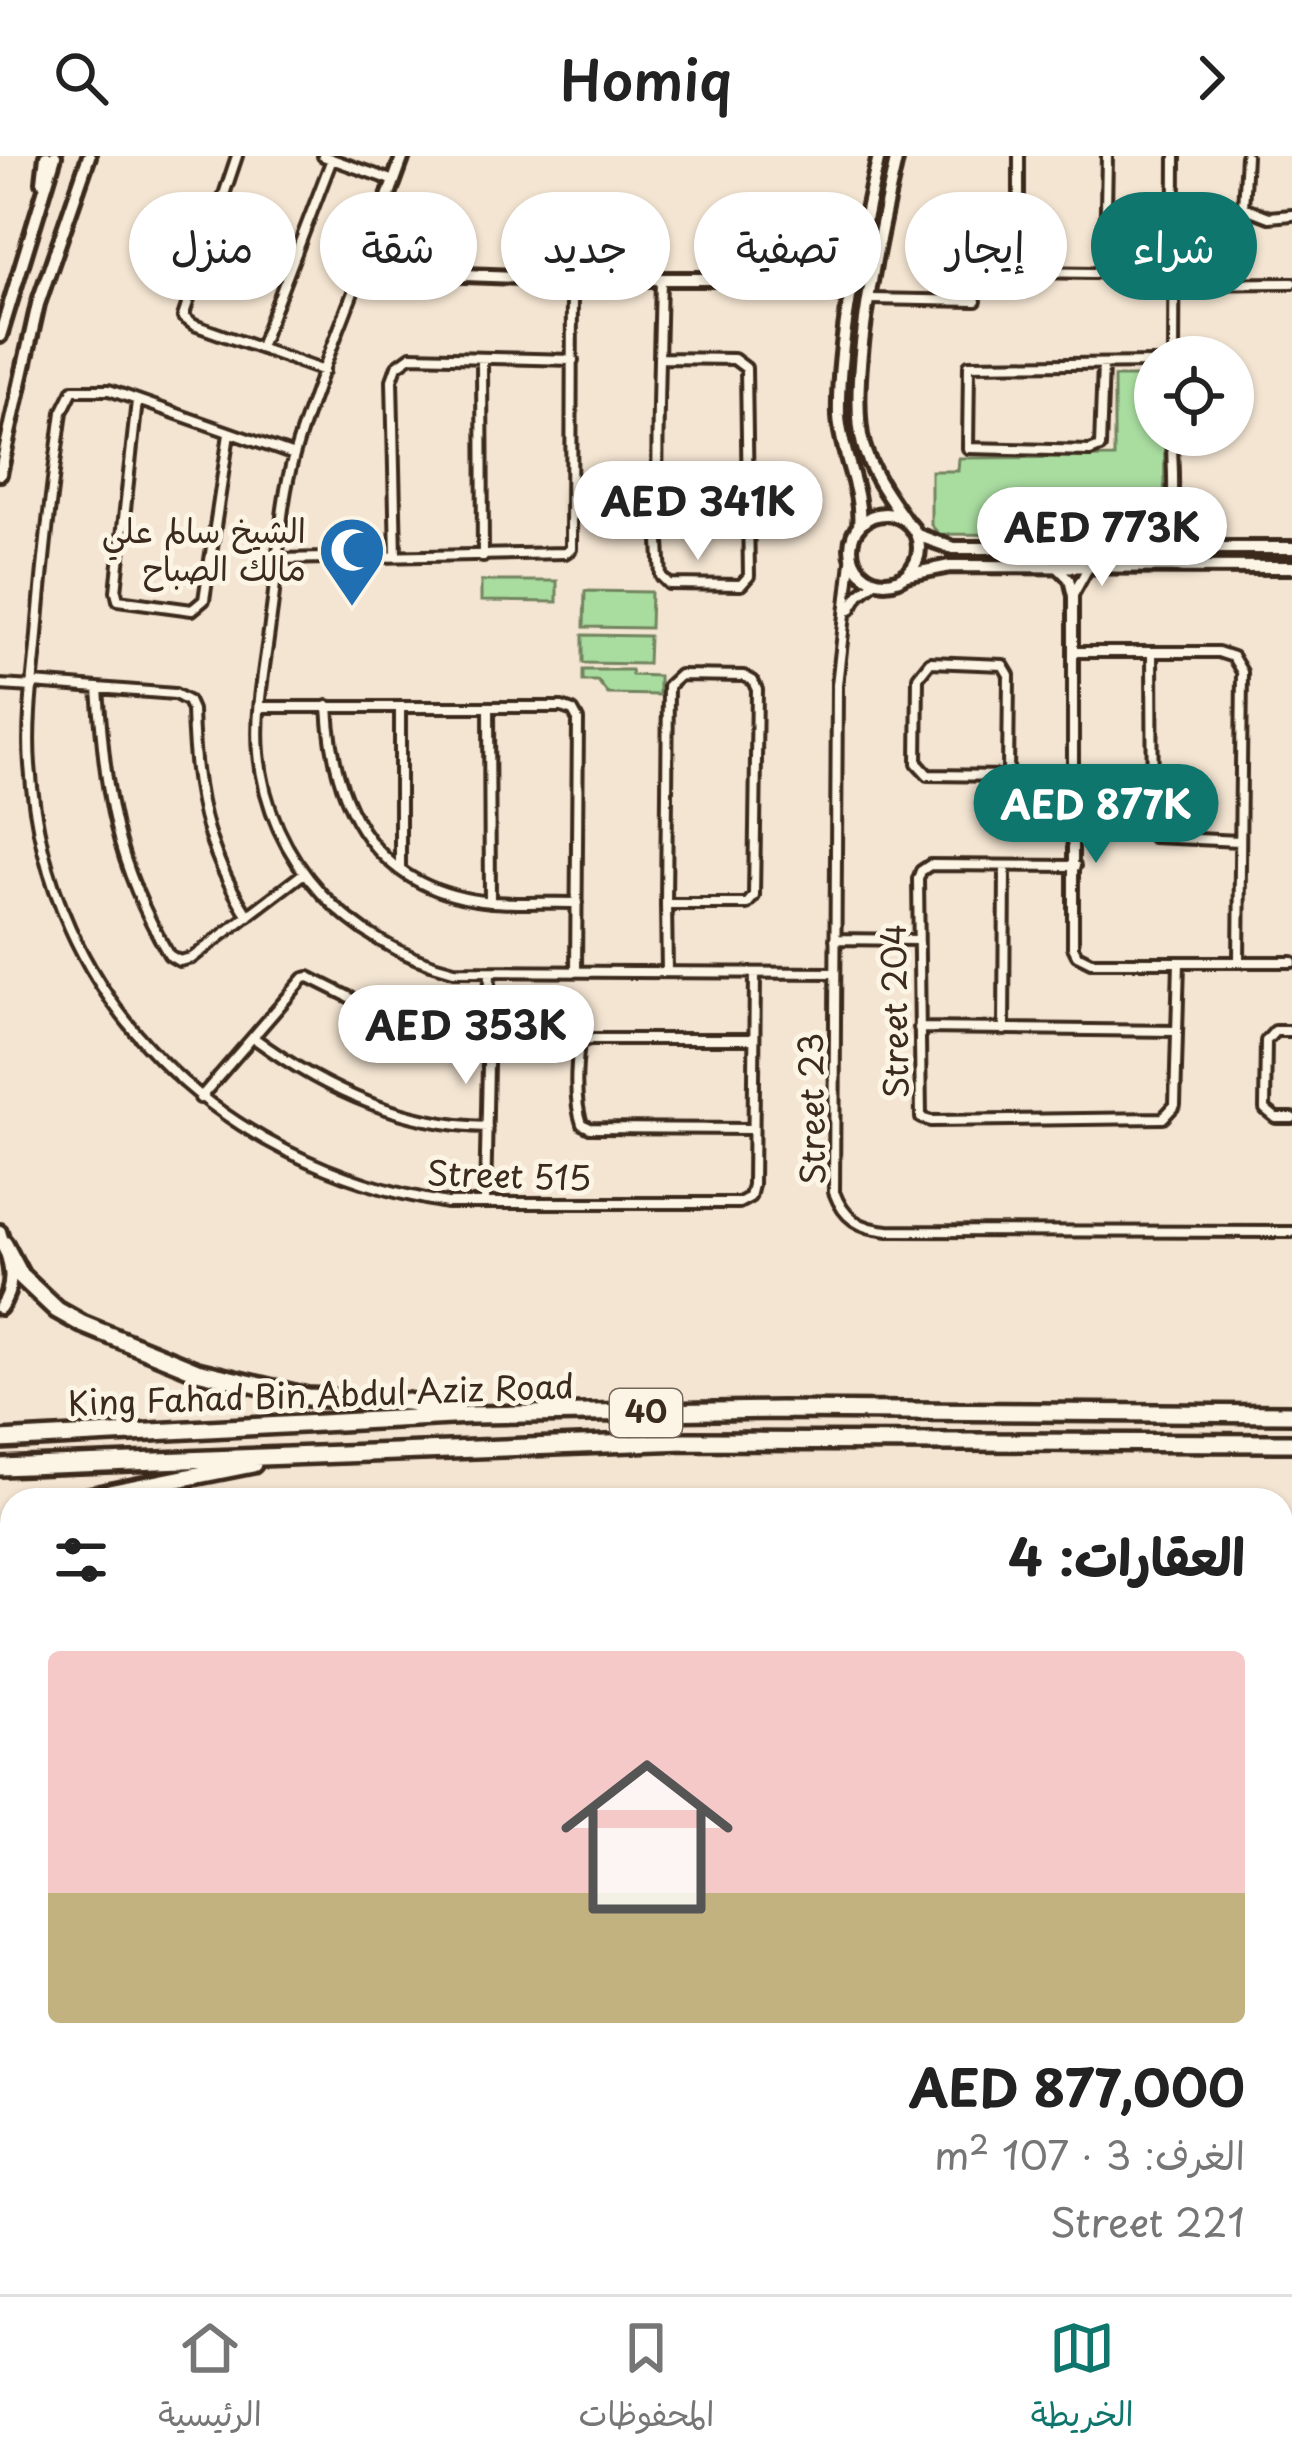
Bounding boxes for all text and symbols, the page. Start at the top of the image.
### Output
text: Homiq [560,38,732,119]
icon: search [48,45,114,111]
icon: forward [1178,45,1244,111]
chip: منزل [129,192,296,300]
chip: شقة [320,192,477,300]
chip: جديد [501,192,670,300]
chip: تصفية [694,192,881,300]
chip: إيجار [905,192,1067,300]
chip: شراء [1091,192,1257,300]
map controls [1134,336,1254,456]
button: locate [1134,336,1254,456]
pin: AED 341K [574,461,822,563]
text: AED 341K [601,470,795,529]
pin: AED 773K [978,487,1226,589]
text: AED 773K [1004,496,1200,555]
place label: الشيخ سالم علي مالك الصباح [102,504,306,592]
mosque icon: الشيخ سالم علي مالك الصباح [317,515,387,609]
pin: AED 877K [972,764,1220,866]
text: AED 877K [1001,773,1191,832]
street label: Street 204 [866,923,920,1099]
pin: AED 353K [342,985,590,1087]
text: AED 353K [365,994,567,1053]
street label: Street 23 [784,1033,836,1185]
street label: Street 515 [426,1146,592,1202]
street label: King Fahad Bin Abdul Aziz Road [67,1359,575,1427]
road number: 40 [610,1389,682,1437]
text: العقارات: 4 [1008,1516,1245,1593]
icon: filters [48,1527,114,1593]
icon: home [539,1729,755,1945]
text: AED 877,000 [909,2047,1245,2124]
text: الغرف: 3 · 107 m² [934,2124,1245,2183]
text: Street 221 [1050,2191,1245,2250]
tab: الرئيسية [158,2315,262,2444]
tab: المحفوظات [578,2315,714,2444]
tab: الخريطة [1031,2315,1134,2444]

